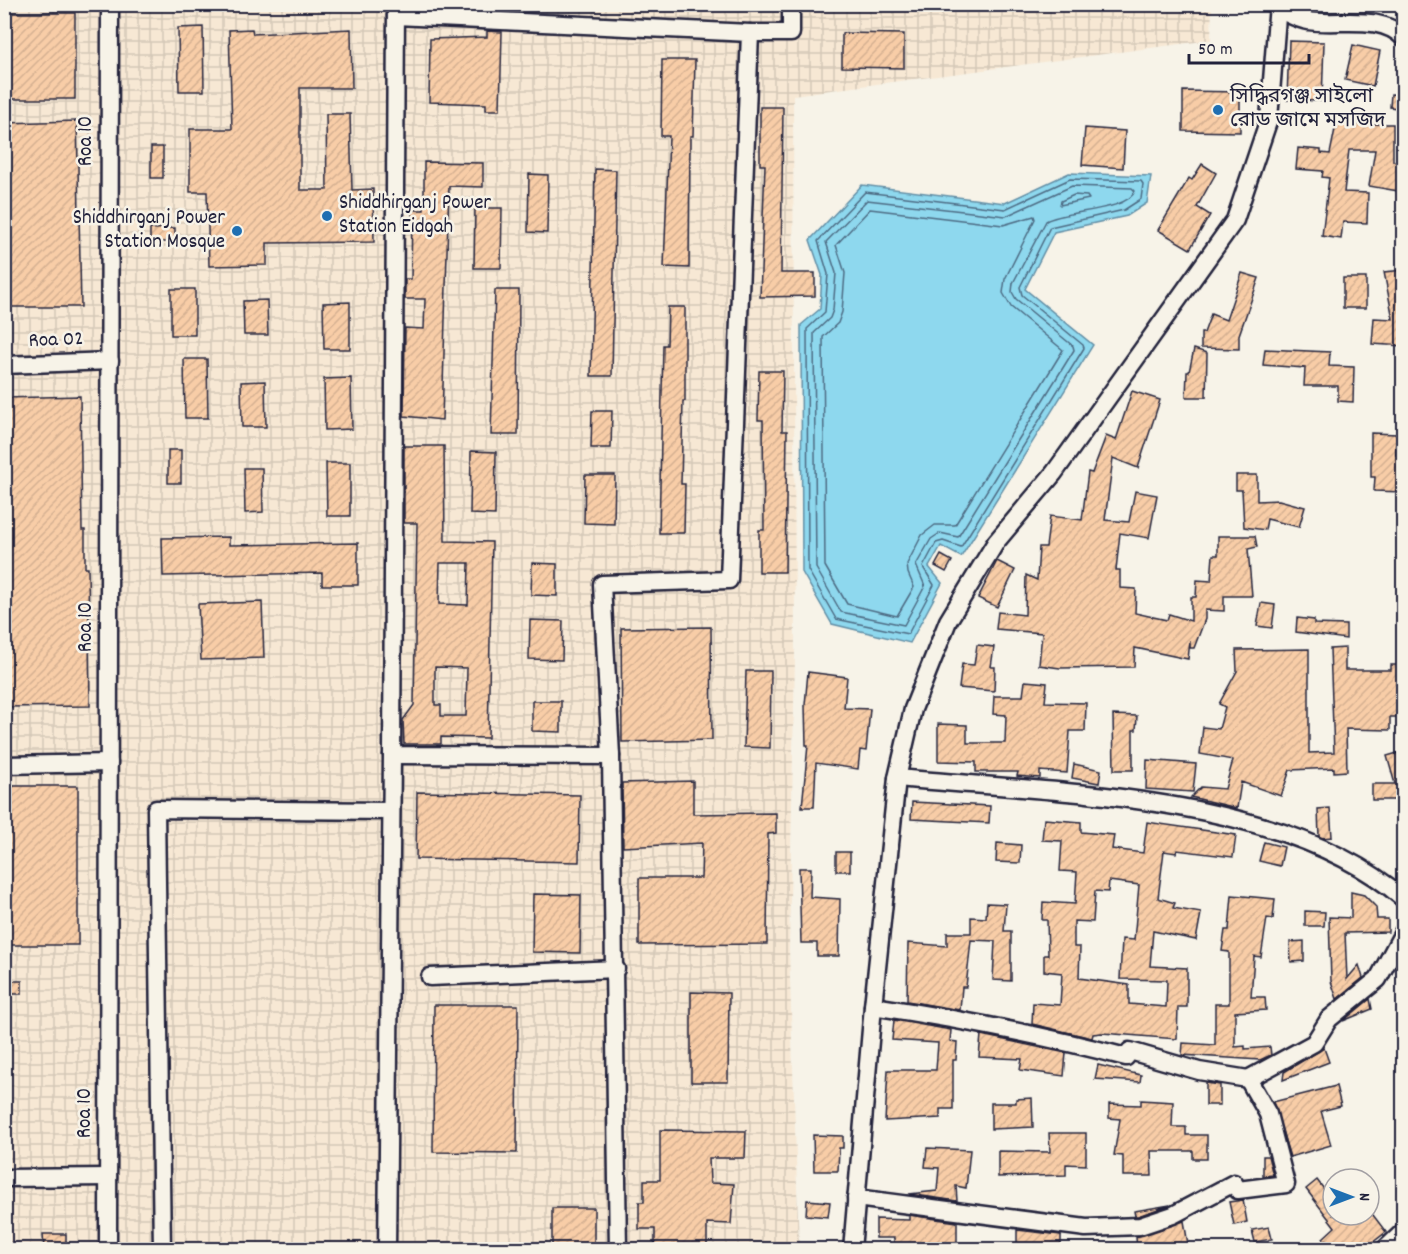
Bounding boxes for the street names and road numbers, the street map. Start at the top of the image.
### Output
street label: Roa 10 [72,116,102,166]
street label: Roa 02 [28,325,84,357]
street label: Roa 10 [72,602,102,652]
street label: Roa 10 [71,1088,101,1138]

